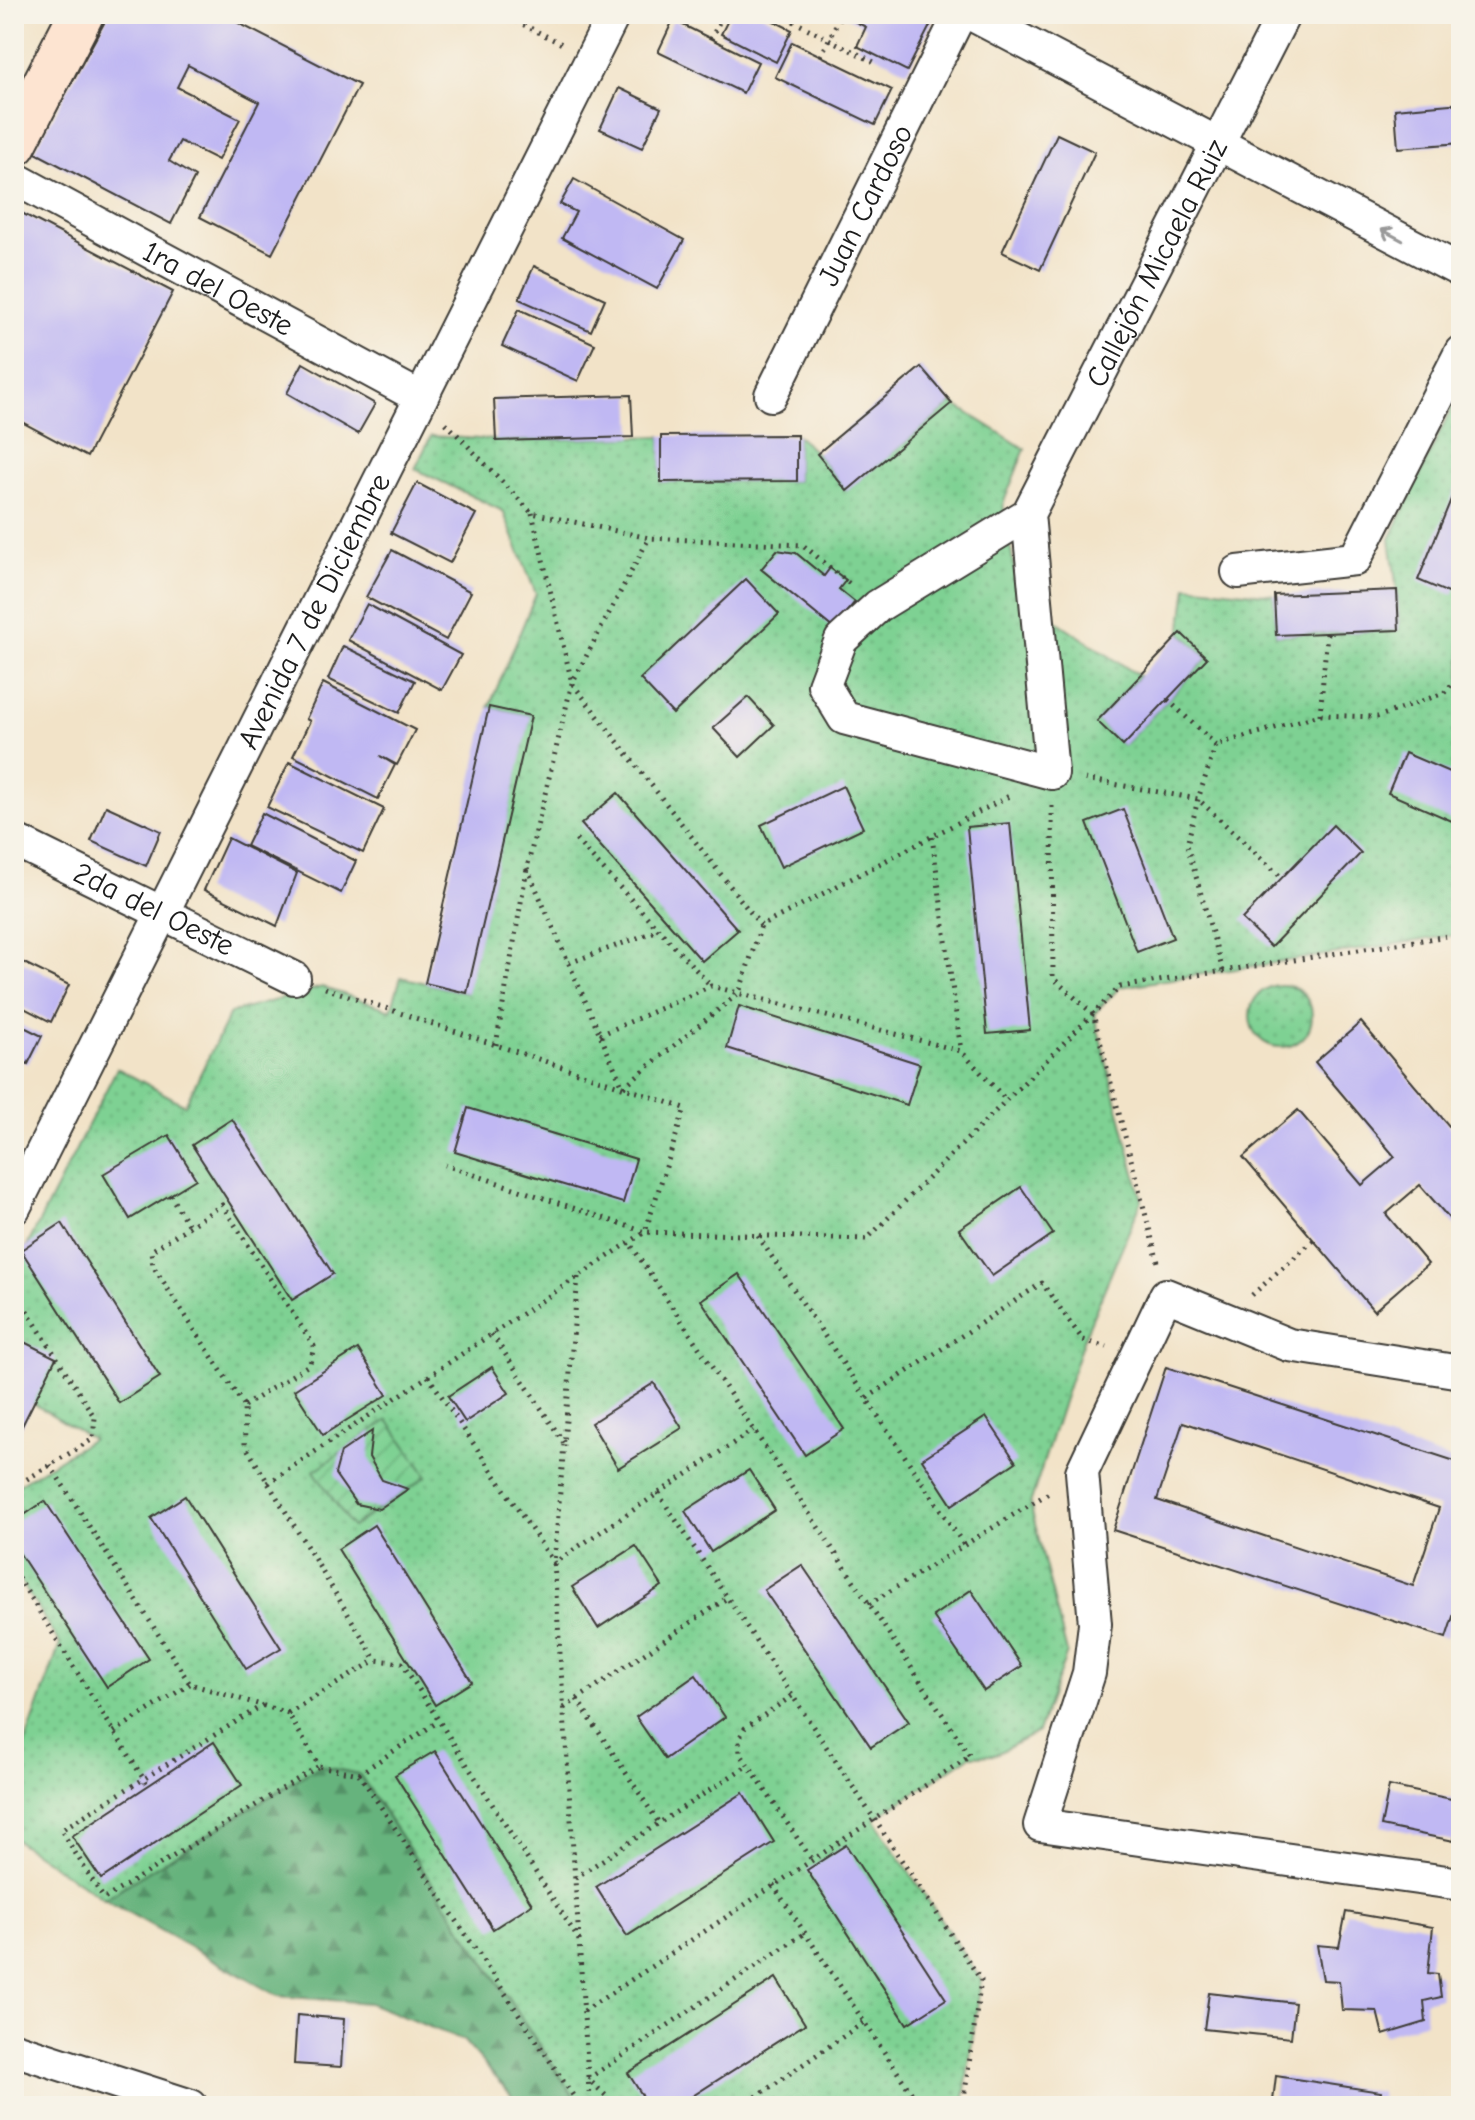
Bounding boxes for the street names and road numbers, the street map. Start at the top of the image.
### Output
street label: Juan Cardoso [810,119,920,292]
street label: Callejón Micaela Ruiz [1078,133,1234,393]
street label: 1ra del Oeste [137,233,299,343]
street label: Avenida 7 de Diciembre [230,468,398,755]
street label: 2da del Oeste [68,855,240,963]

